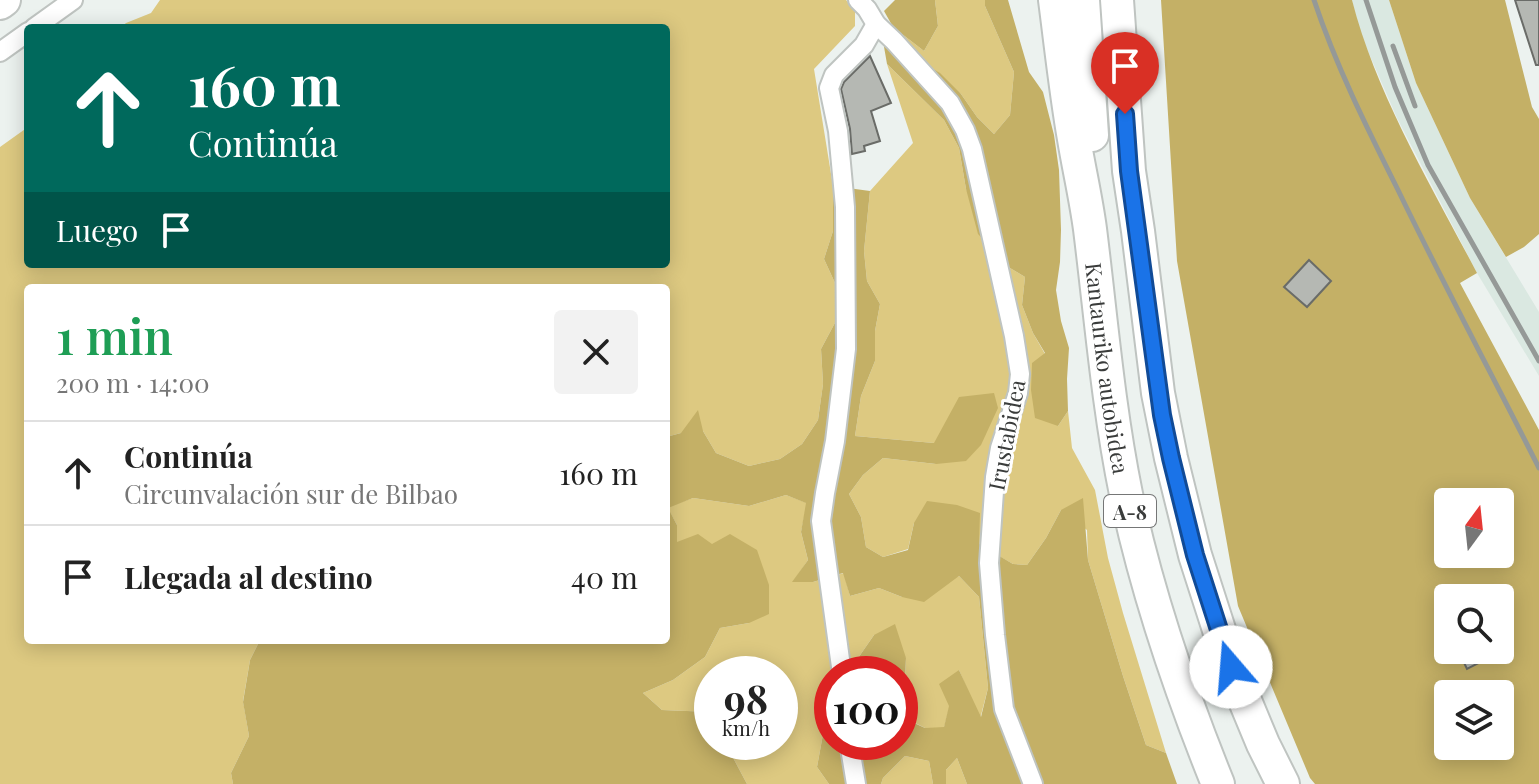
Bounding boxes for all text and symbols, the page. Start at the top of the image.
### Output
pin [1091,32,1159,114]
icon: arrive [1103,44,1147,88]
text: 160 m [188,46,341,121]
icon: ahead [56,56,160,160]
text: Continúa [188,118,338,166]
icon: arrive [154,208,198,252]
text: Luego [56,210,138,250]
street label: Kantauriko autobidea [1079,261,1137,476]
text: 1 min [56,303,173,367]
button: close [554,310,638,394]
text: 200 m · 14:00 [56,365,210,400]
street label: Irustabidea [981,377,1031,493]
text: Continúa [124,436,253,476]
icon: ahead [56,451,100,495]
text: 160 m [559,453,638,493]
text: Circunvalación sur de Bilbao [124,476,458,511]
north arrow [1434,488,1514,568]
map controls [1434,488,1514,760]
road number: A-8 [1104,495,1156,527]
icon: arrive [56,555,100,599]
text: Llegada al destino [124,557,373,597]
text: 40 m [571,557,638,597]
button: search [1434,584,1514,664]
position arrow [1189,625,1273,709]
speed limit sign: 100 [814,656,918,760]
text: 98 [724,671,768,724]
button: layers [1434,680,1514,760]
text: km/h [722,714,770,741]

